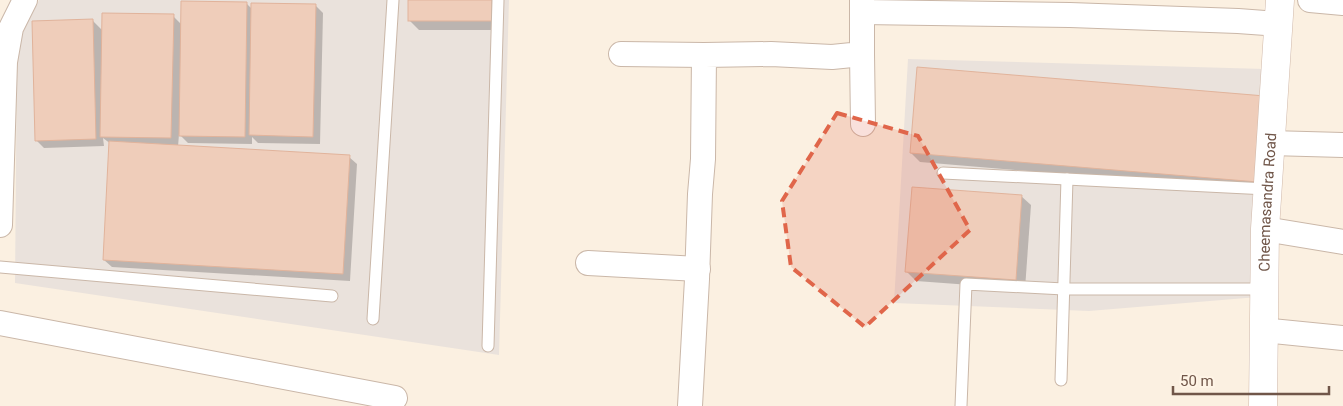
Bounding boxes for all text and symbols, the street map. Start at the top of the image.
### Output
street label: Cheemasandra Road [1256,132,1280,272]
scale bar [1173,364,1329,396]
text: 50 m [1180,372,1214,390]

